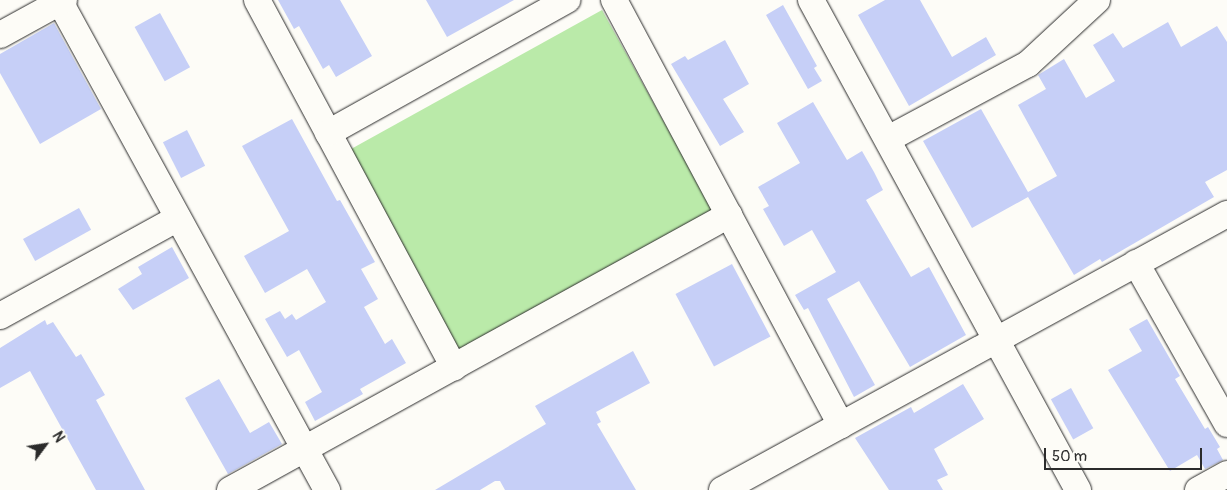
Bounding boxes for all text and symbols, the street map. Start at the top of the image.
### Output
north arrow [20,420,70,470]
text: N [49,429,68,445]
scale bar [1047,438,1204,470]
text: 50 m [1052,447,1087,466]

